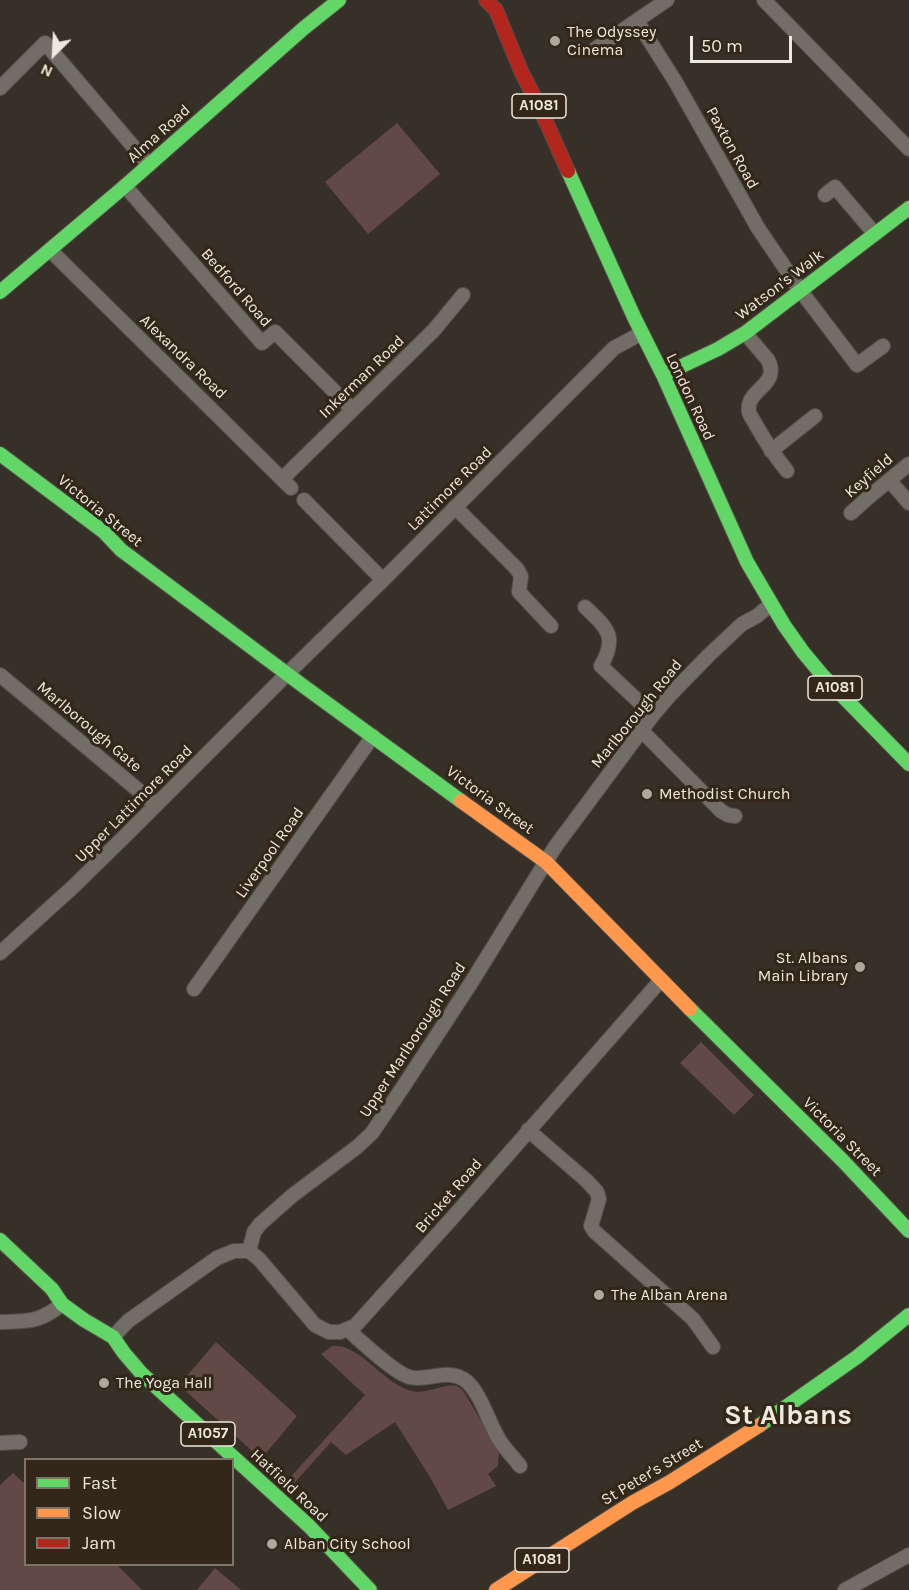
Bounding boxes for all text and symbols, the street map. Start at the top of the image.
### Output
place label: The Odyssey Cinema [567,22,656,60]
north arrow [24,24,84,84]
scale bar [693,24,795,62]
marker: The Odyssey Cinema [548,34,562,48]
text: 50 m [701,35,743,57]
text: N [37,60,56,82]
road number: A1081 [512,94,566,118]
street label: Alma Road [124,101,194,167]
street label: Paxton Road [702,104,762,192]
street label: Bedford Road [197,245,275,331]
street label: Watson's Walk [732,245,828,325]
street label: Alexandra Road [136,311,230,403]
street label: Inkerman Road [315,331,409,423]
street label: London Road [661,350,719,444]
street label: Lattimore Road [404,443,496,535]
street label: Keyfield [841,450,897,502]
street label: Victoria Street [54,471,146,551]
street label: Marlborough Road [587,656,687,772]
road number: A1081 [808,676,862,700]
street label: Marlborough Gate [33,678,145,776]
street label: Upper Lattimore Road [71,741,197,867]
street label: Victoria Street [442,762,538,838]
place label: Methodist Church [659,784,791,804]
marker: Methodist Church [640,787,654,801]
street label: Liverpool Road [232,804,308,902]
place label: St. Albans Main Library [758,948,848,986]
street label: Upper Marlborough Road [356,959,470,1121]
marker: St. Albans Main Library [853,960,867,974]
street label: Victoria Street [798,1093,886,1181]
street label: Bricket Road [411,1155,487,1237]
place label: The Alban Arena [611,1285,728,1305]
marker: The Alban Arena [592,1288,606,1302]
place label: The Yoga Hall [116,1373,212,1393]
marker: The Yoga Hall [97,1376,111,1390]
district label: St Albans [724,1399,852,1433]
road number: A1057 [181,1422,235,1446]
street label: St Peter's Street [598,1434,706,1510]
street label: Hatfield Road [246,1445,332,1527]
legend [24,1458,234,1566]
text: Fast [82,1472,117,1494]
text: Slow [82,1502,121,1524]
text: Jam [82,1532,116,1554]
place label: Alban City School [284,1534,411,1554]
marker: Alban City School [265,1537,279,1551]
road number: A1081 [515,1548,569,1572]

